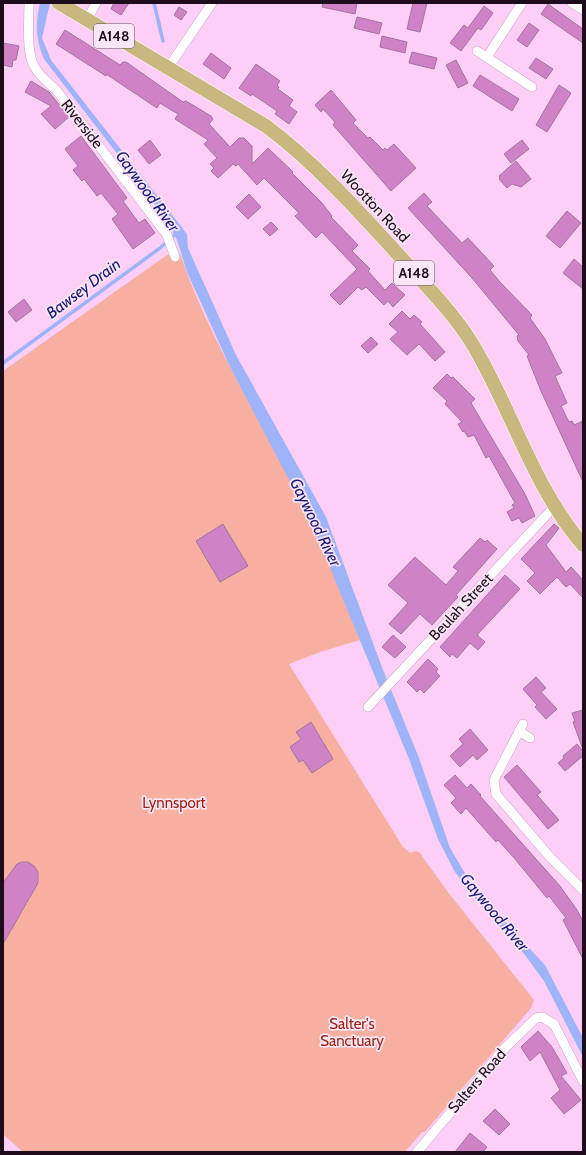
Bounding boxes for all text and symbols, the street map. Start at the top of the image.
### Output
road number: A148 [94,24,134,48]
street label: Riverside [57,96,107,152]
water label: Gaywood River [112,147,184,237]
street label: Wootton Road [337,166,413,246]
water label: Bawsey Drain [42,254,124,322]
road number: A148 [394,261,434,285]
water label: Gaywood River [286,475,346,570]
street label: Beulah Street [425,570,497,644]
park label: Lynnsport [142,794,206,812]
water label: Gaywood River [456,869,533,956]
park label: Salter's Sanctuary [320,1015,384,1050]
street label: Salters Road [444,1045,510,1117]

